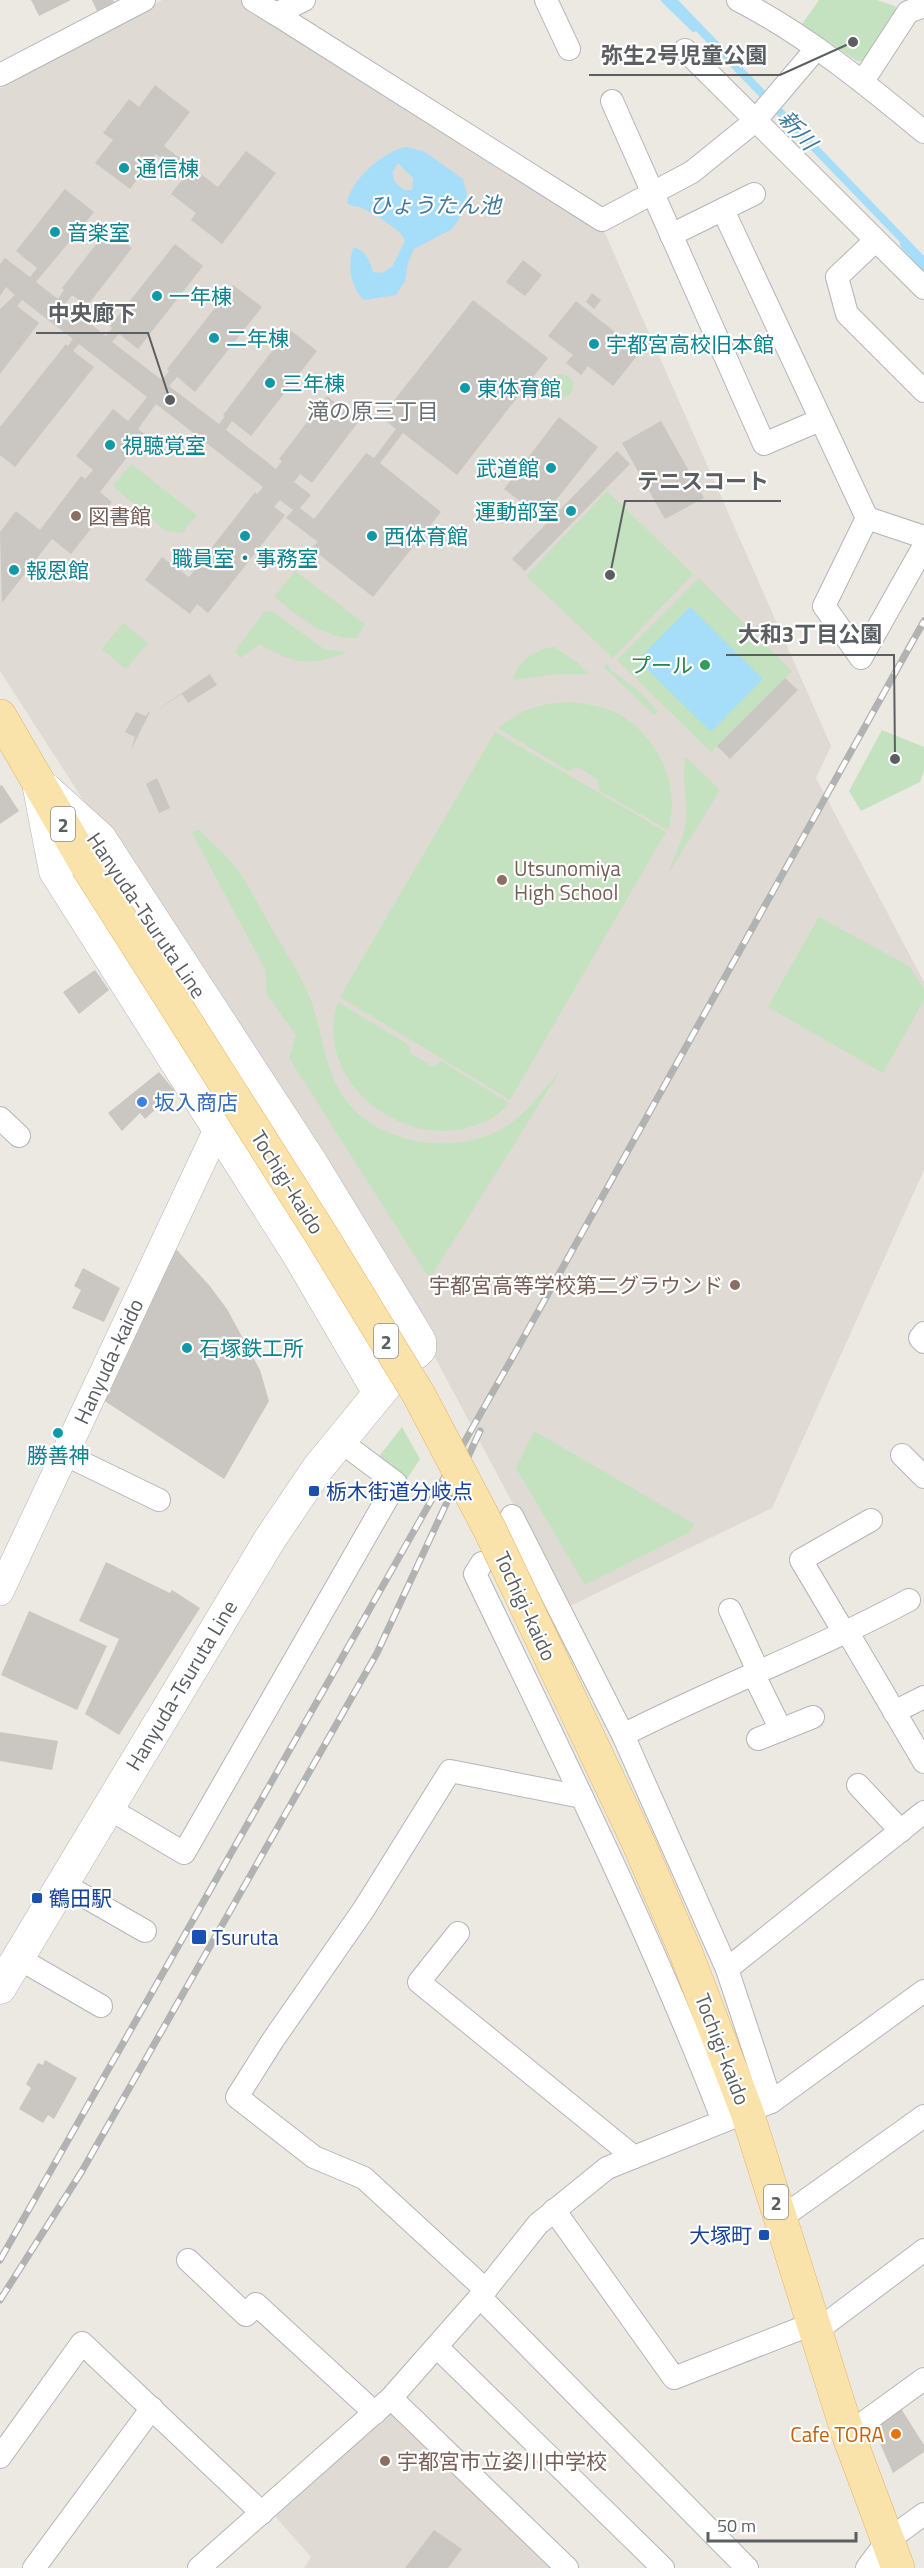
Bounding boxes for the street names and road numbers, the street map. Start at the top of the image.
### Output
road number: 2 [51,807,75,841]
street label: Hanyuda-Tsuruta Line [79,826,215,1004]
street label: Tochigi-kaido [243,1124,333,1240]
street label: Hanyuda-kaido [65,1293,151,1429]
road number: 2 [374,1324,398,1358]
street label: Tochigi-kaido [487,1546,565,1666]
street label: Hanyuda-Tsuruta Line [117,1594,245,1776]
street label: Tochigi-kaido [687,1989,759,2109]
road number: 2 [764,2185,788,2219]

